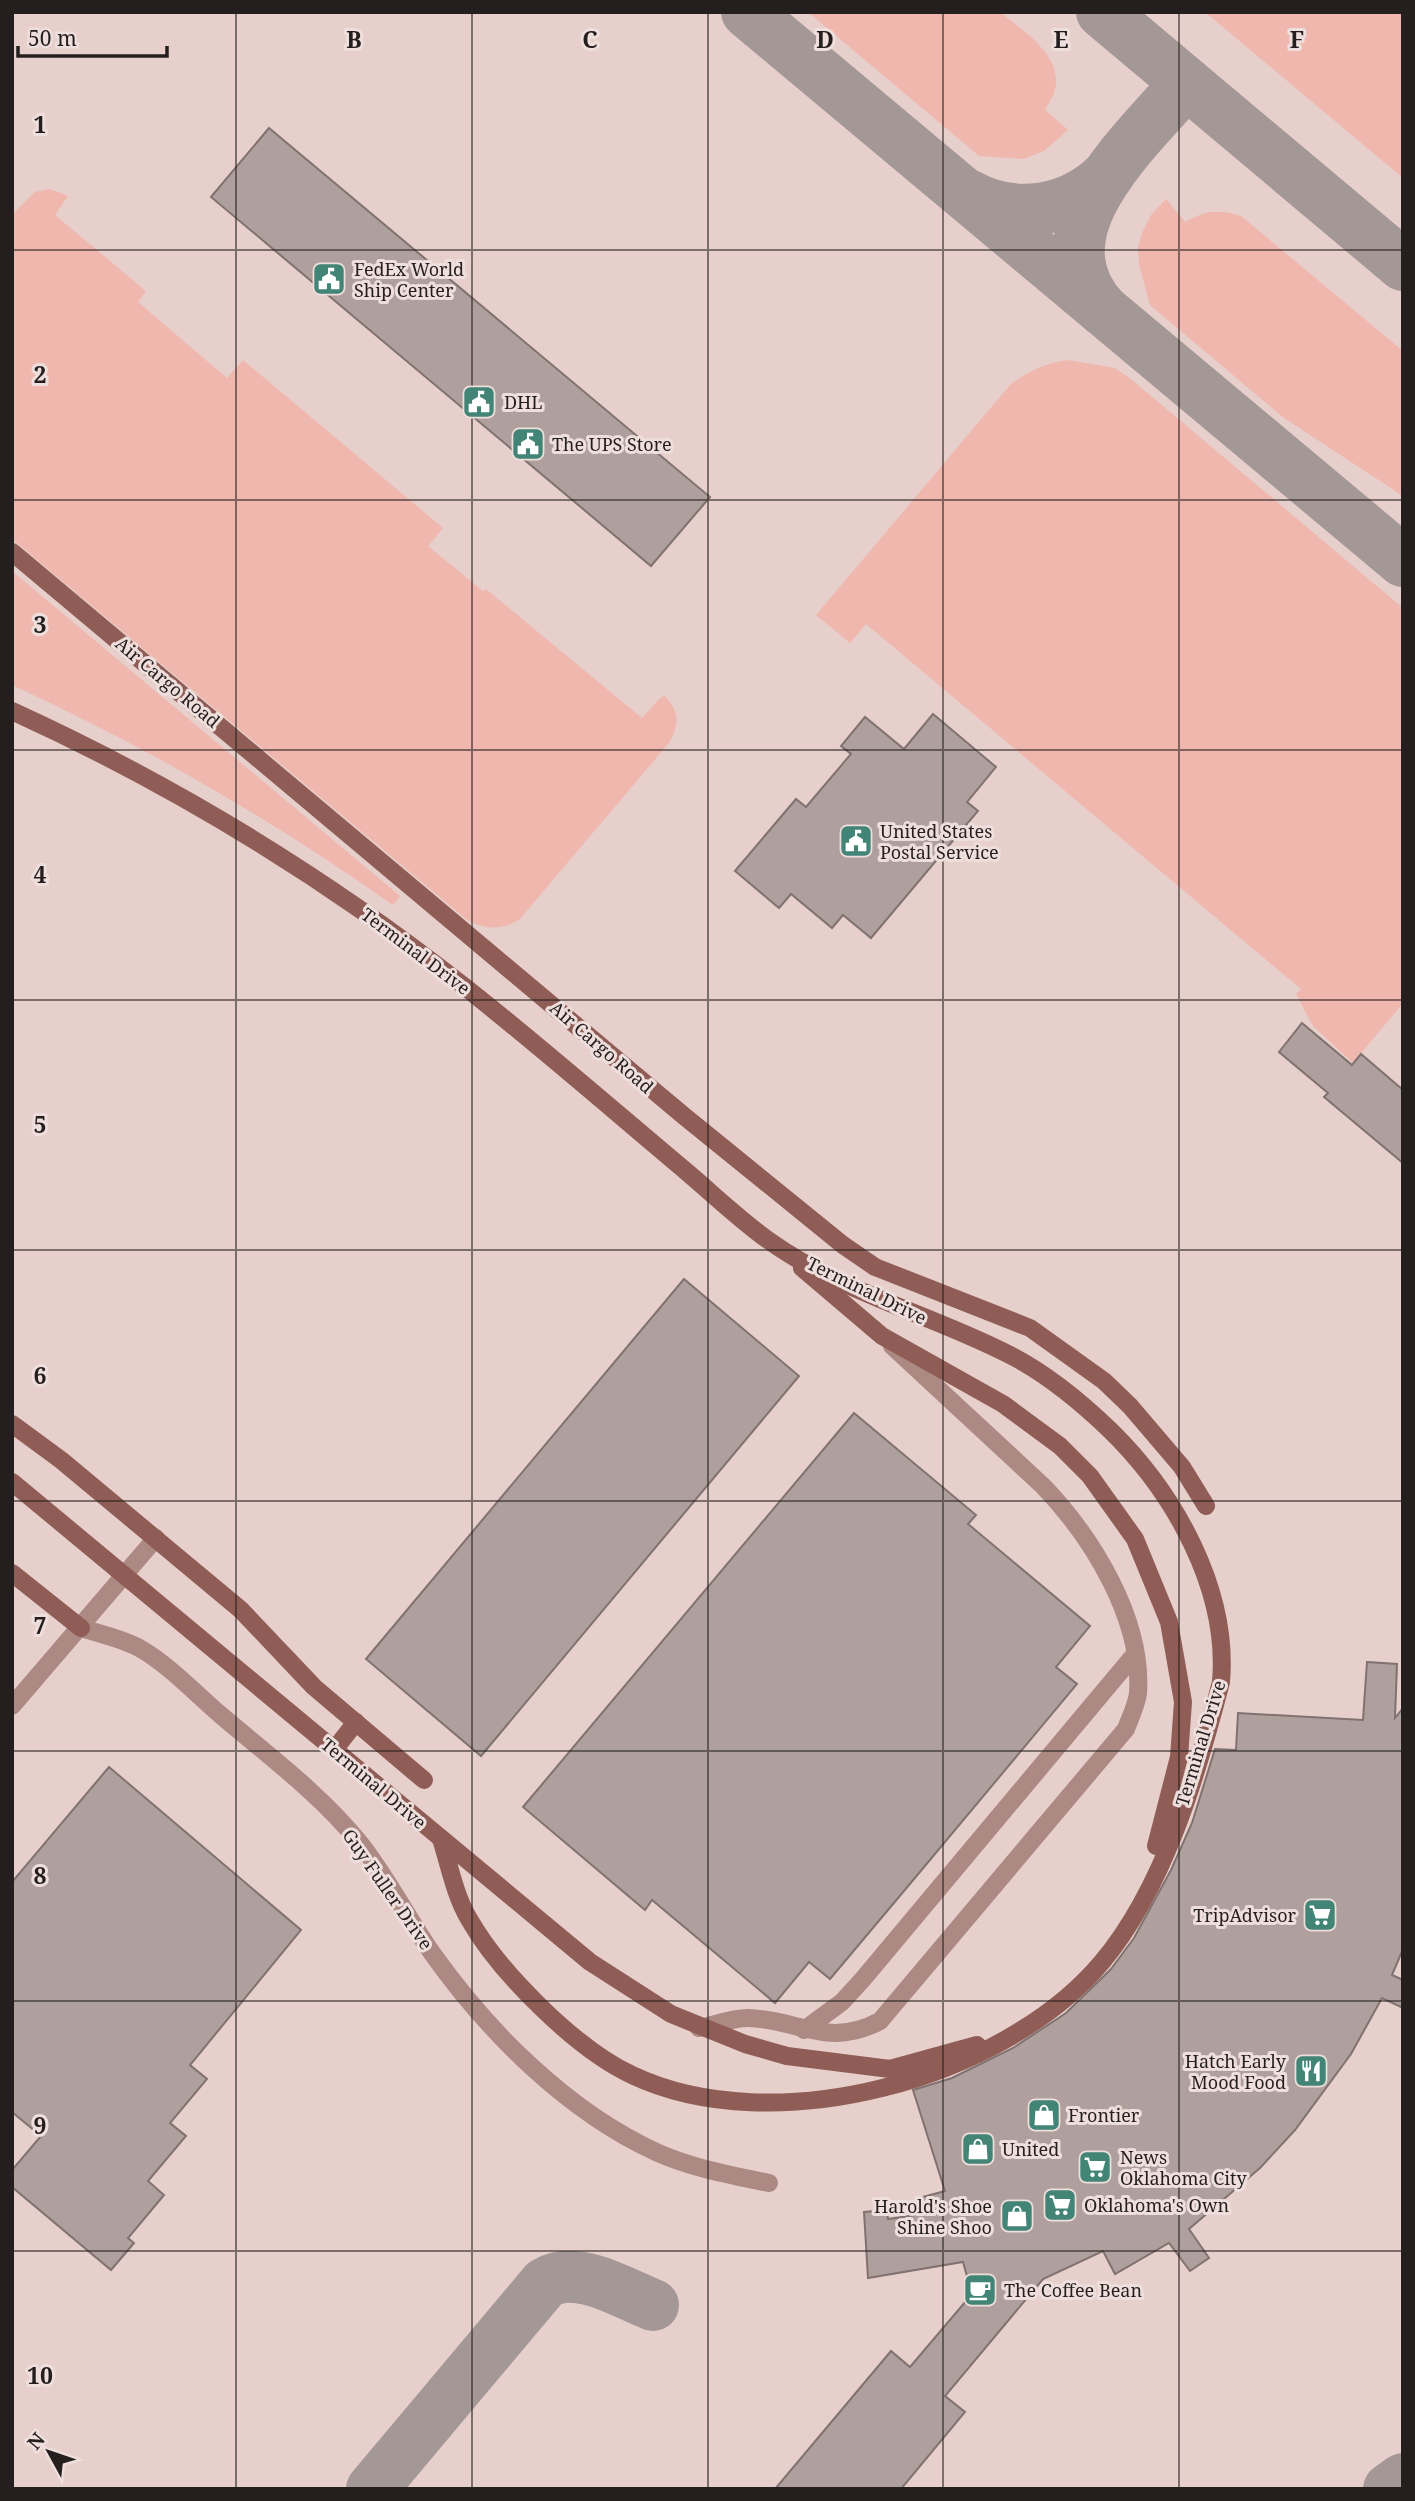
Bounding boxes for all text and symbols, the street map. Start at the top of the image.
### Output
scale bar [18,14,166,58]
text: B [346,23,362,55]
text: C [582,23,598,55]
text: D [816,23,834,55]
text: E [1053,23,1069,55]
text: F [1290,23,1304,55]
text: 50 m [28,24,77,52]
text: 1 [34,108,47,140]
place label: FedEx World Ship Center [354,257,464,302]
public building icon: FedEx World Ship Center [310,260,348,298]
text: 2 [34,358,47,390]
public building icon: DHL [460,383,498,421]
place label: DHL [504,390,543,414]
public building icon: The UPS Store [509,425,547,463]
place label: The UPS Store [552,432,672,456]
text: 3 [34,608,47,640]
street label: Air Cargo Road [111,631,225,733]
place label: United States Postal Service [880,819,999,864]
public building icon: United States Postal Service [837,822,875,860]
text: 4 [34,858,47,890]
street label: Terminal Drive [357,902,475,1000]
street label: Air Cargo Road [545,995,659,1099]
text: 5 [34,1108,47,1140]
street label: Terminal Drive [803,1251,931,1329]
text: 6 [34,1359,47,1391]
text: 7 [34,1609,47,1641]
street label: Terminal Drive [1169,1677,1231,1809]
street label: Terminal Drive [316,1732,432,1834]
street label: Guy Fuller Drive [337,1824,439,1954]
text: 8 [34,1859,47,1891]
supermarket icon: TripAdvisor [1301,1896,1339,1934]
place label: TripAdvisor [1193,1903,1297,1927]
place label: Hatch Early Mood Food [1185,2049,1287,2094]
restaurant icon: Hatch Early Mood Food [1292,2052,1330,2090]
shop icon: Frontier [1025,2096,1063,2134]
place label: Frontier [1068,2103,1140,2127]
text: 9 [34,2109,47,2141]
shop icon: United [959,2130,997,2168]
place label: United [1002,2137,1059,2161]
place label: News Oklahoma City [1120,2145,1247,2190]
supermarket icon: News Oklahoma City [1076,2148,1114,2186]
supermarket icon: Oklahoma's Own [1041,2186,1079,2224]
place label: Oklahoma's Own [1084,2193,1229,2217]
place label: Harold's Shoe Shine Shoo [874,2194,992,2239]
shop icon: Harold's Shoe Shine Shoo [998,2197,1036,2235]
cafe icon: The Coffee Bean [961,2271,999,2309]
place label: The Coffee Bean [1004,2278,1142,2302]
text: 10 [27,2359,53,2391]
north arrow [14,2417,84,2487]
text: N [21,2427,51,2455]

